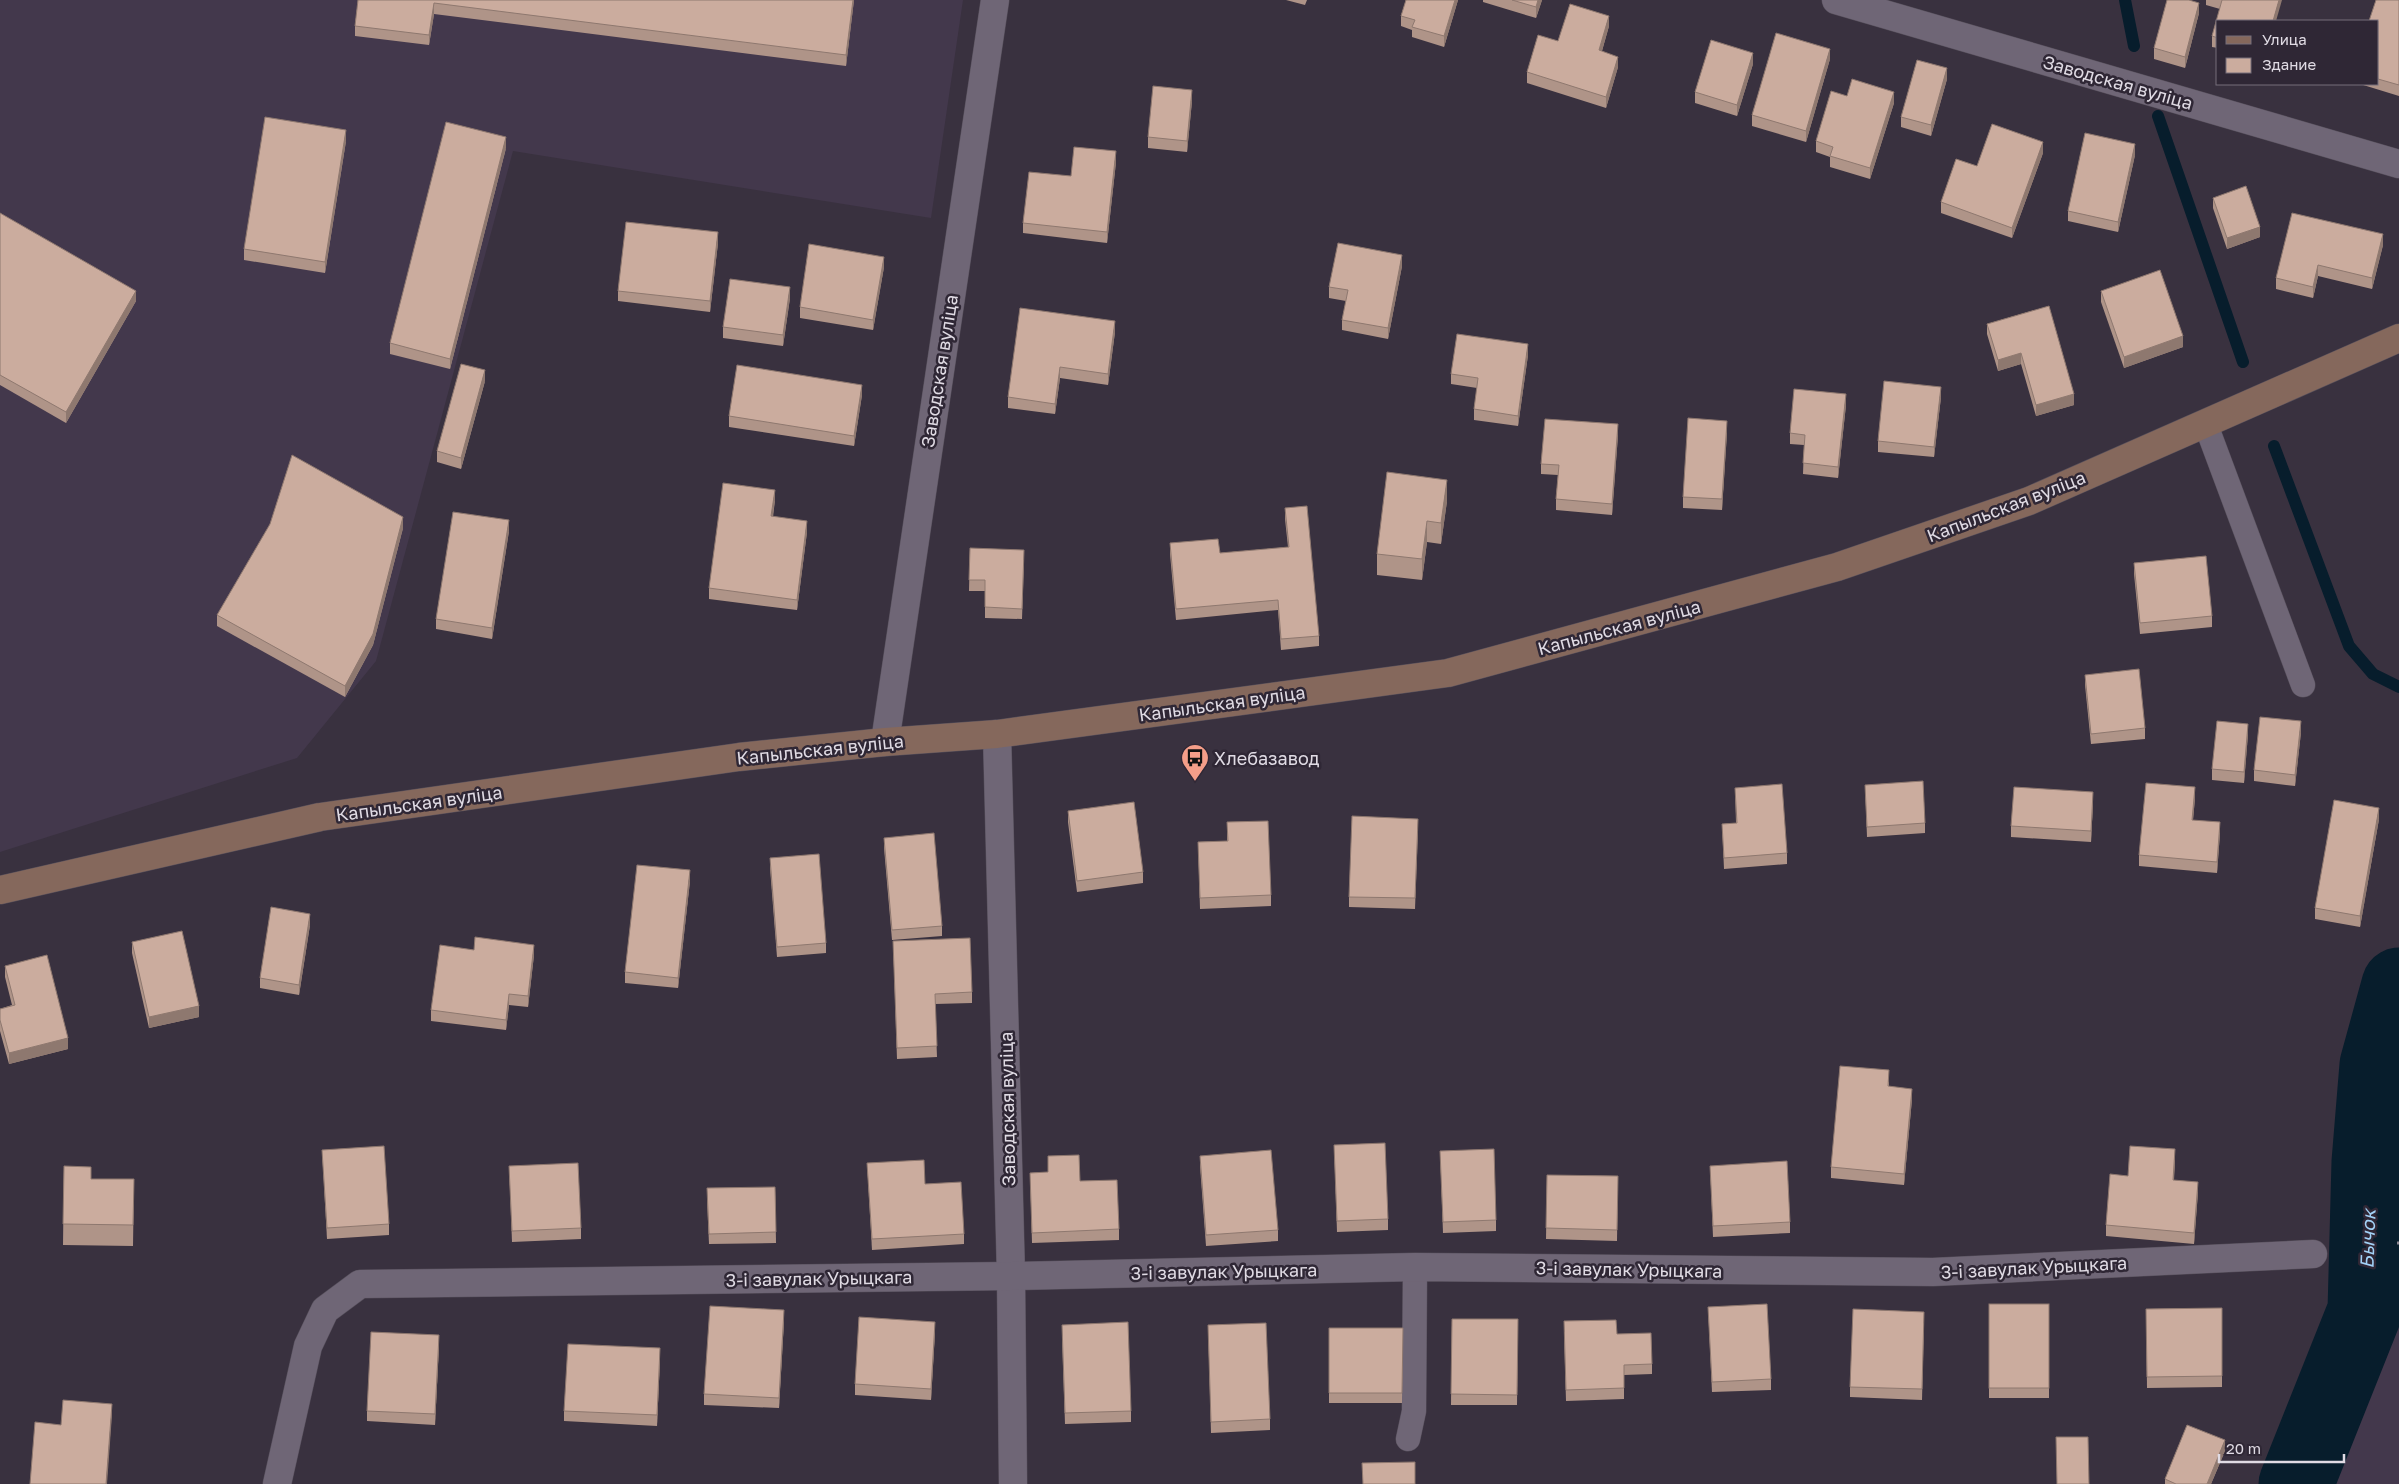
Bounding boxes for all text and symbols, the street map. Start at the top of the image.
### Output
legend [2216,20,2379,85]
text: Улица [2262,30,2307,48]
street label: Заводская вуліца [2041,50,2195,114]
text: Здание [2262,55,2316,73]
street label: Заводская вуліца [916,293,962,449]
street label: Капыльская вуліца [1924,466,2088,546]
street label: Капыльская вуліца [1535,595,1703,659]
street label: Капыльская вуліца [1137,680,1307,726]
street label: Капыльская вуліца [735,729,905,769]
bus stop icon: Хлебазавод [1180,743,1210,782]
place label: Хлебазавод [1214,747,1319,769]
street label: Капыльская вуліца [334,780,504,826]
street label: Заводская вуліца [995,1031,1019,1187]
water label: Бычок [2354,1207,2380,1269]
street label: 3-і завулак Урыцкага [1940,1251,2128,1283]
street label: 3-і завулак Урыцкага [1536,1256,1722,1282]
street label: 3-і завулак Урыцкага [1131,1258,1317,1284]
street label: 3-і завулак Урыцкага [726,1265,912,1291]
scale bar [2219,1432,2344,1464]
text: 20 m [2226,1439,2261,1457]

